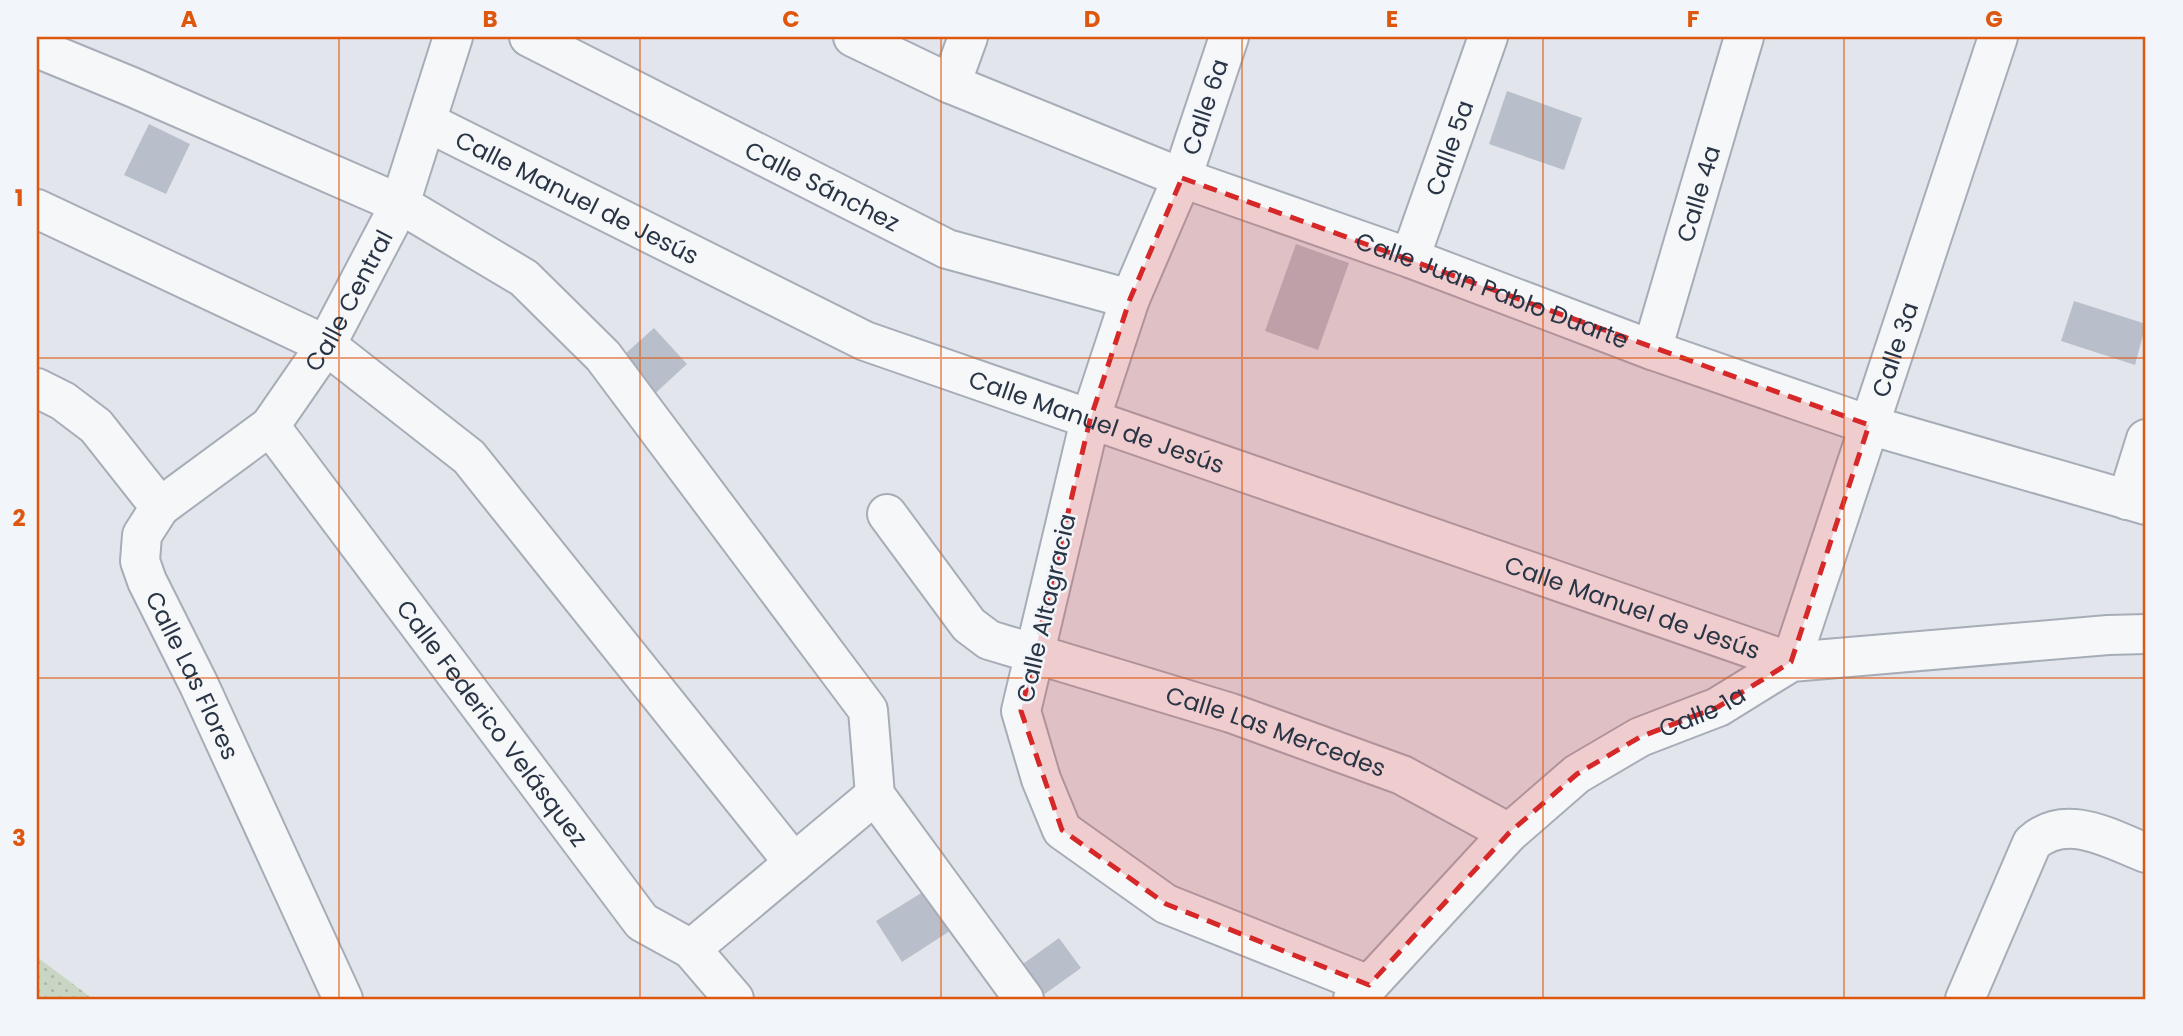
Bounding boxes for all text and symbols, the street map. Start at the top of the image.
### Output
text: A [181,3,198,35]
text: B [482,3,498,35]
text: C [782,3,800,35]
text: D [1084,3,1100,35]
text: E [1386,3,1398,35]
text: F [1687,3,1699,35]
text: G [1985,3,2003,35]
street label: Calle 6a [1174,55,1236,159]
street label: Calle 5a [1417,95,1481,200]
street label: Calle Manuel de Jesús [450,122,705,272]
street label: Calle Sánchez [739,133,905,239]
street label: Calle 4a [1668,141,1728,246]
text: 1 [15,182,23,214]
street label: Calle Central [296,224,400,378]
street label: Calle Juan Pablo Duarte [1351,224,1634,356]
street label: Calle 3a [1863,298,1926,401]
street label: Calle Manuel de Jesús [965,362,1229,481]
text: 2 [12,502,26,534]
street label: Calle Altagracia [1008,510,1084,706]
street label: Calle Manuel de Jesús [1500,548,1765,667]
street label: Calle Las Flores [138,585,247,765]
street label: Calle Federico Velásquez [389,593,596,853]
street label: Calle Las Mercedes [1162,678,1391,784]
street label: Calle 1a [1654,678,1752,745]
text: 3 [12,822,26,854]

